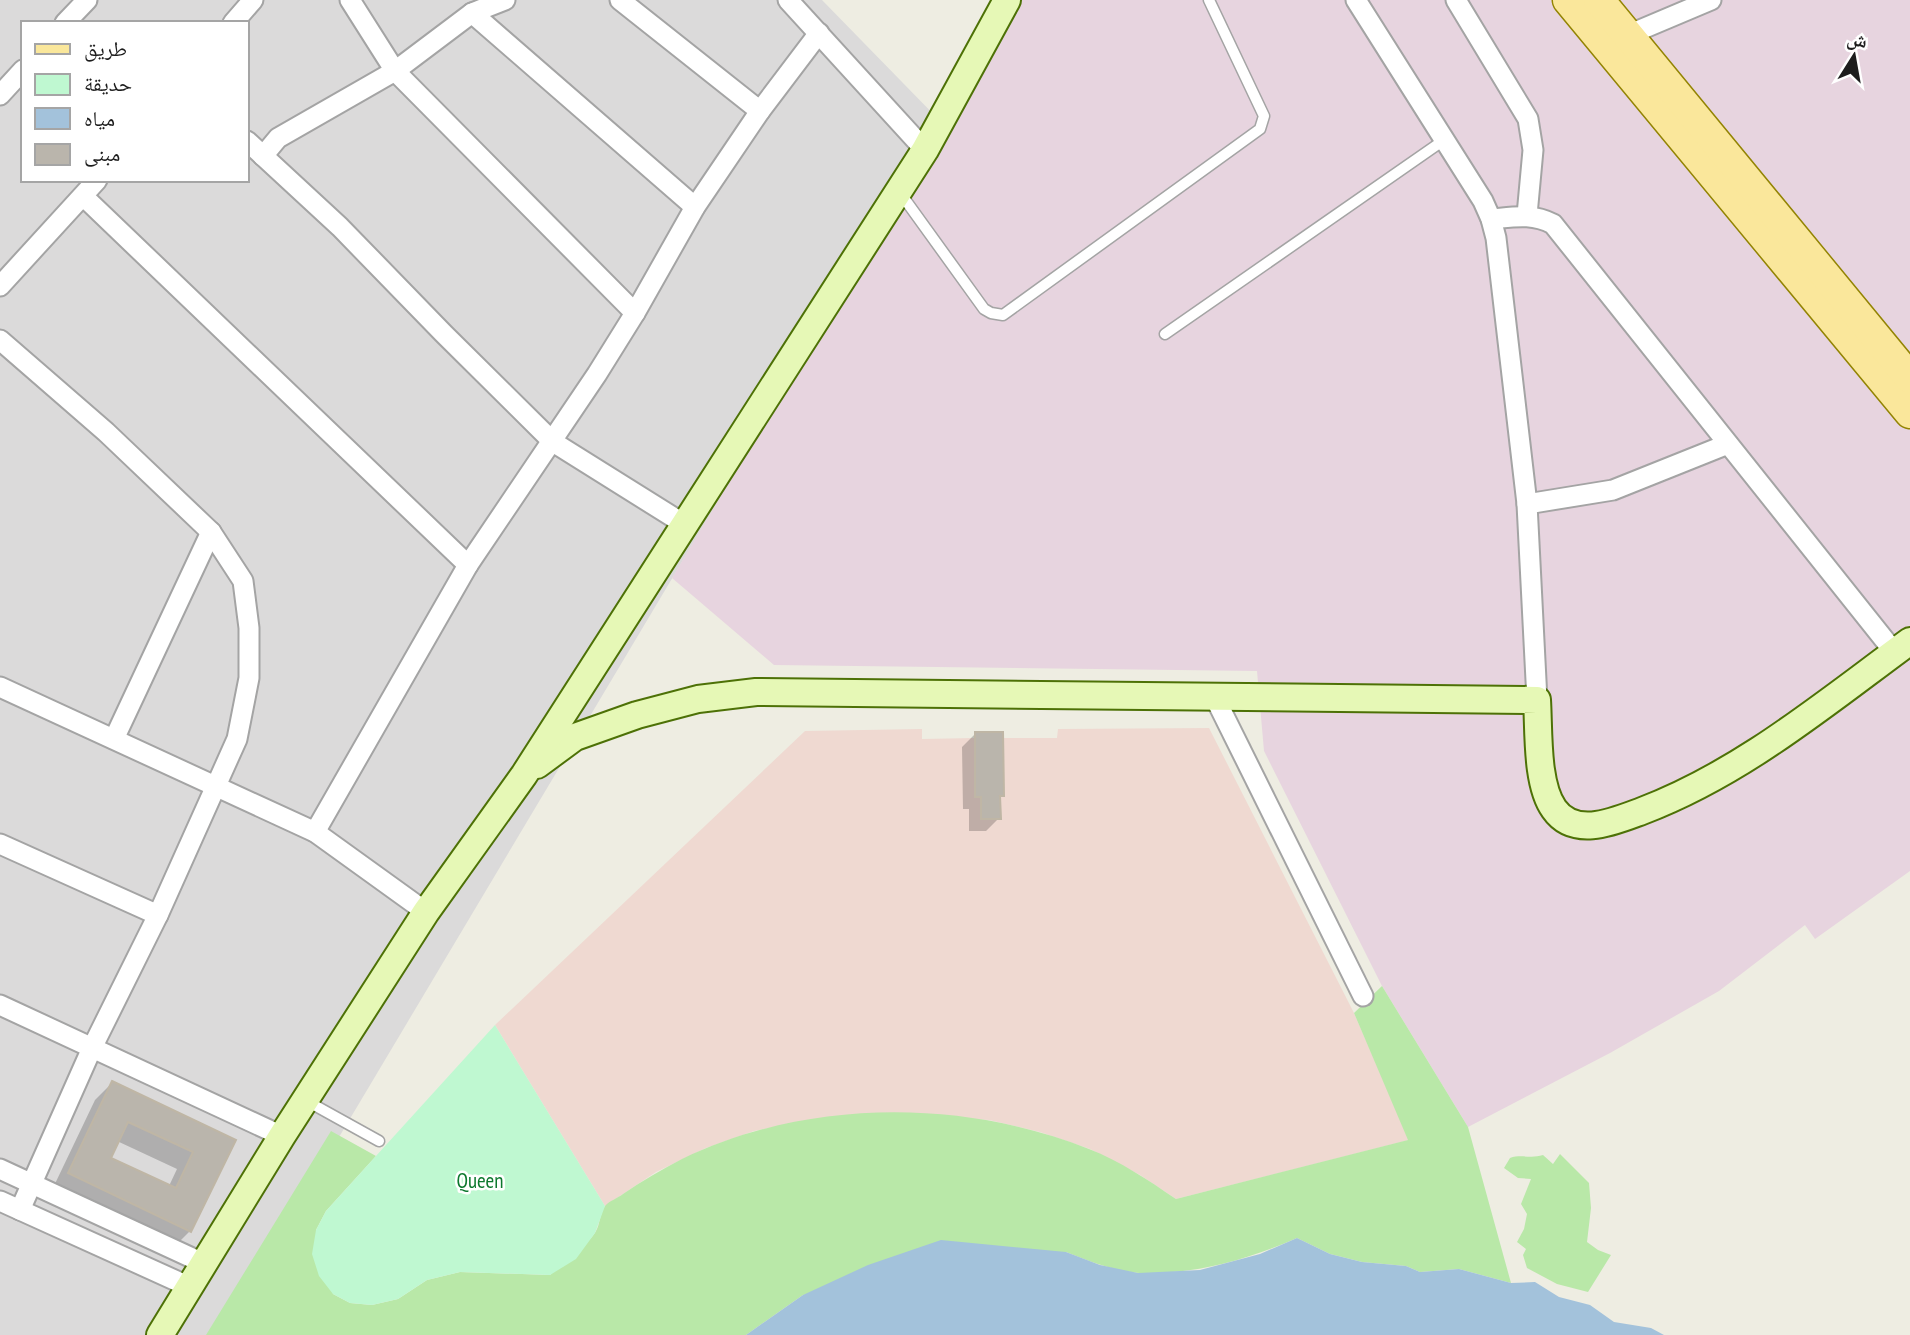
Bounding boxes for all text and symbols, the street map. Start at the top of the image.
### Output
legend [21,21,248,182]
north arrow [1819,21,1889,91]
text: ش [1845,26,1869,53]
text: طريق [84,35,127,62]
text: حديقة [84,70,132,97]
text: مياه [84,105,115,132]
text: مبنى [84,140,120,167]
park label: Queen [456,1167,504,1194]

